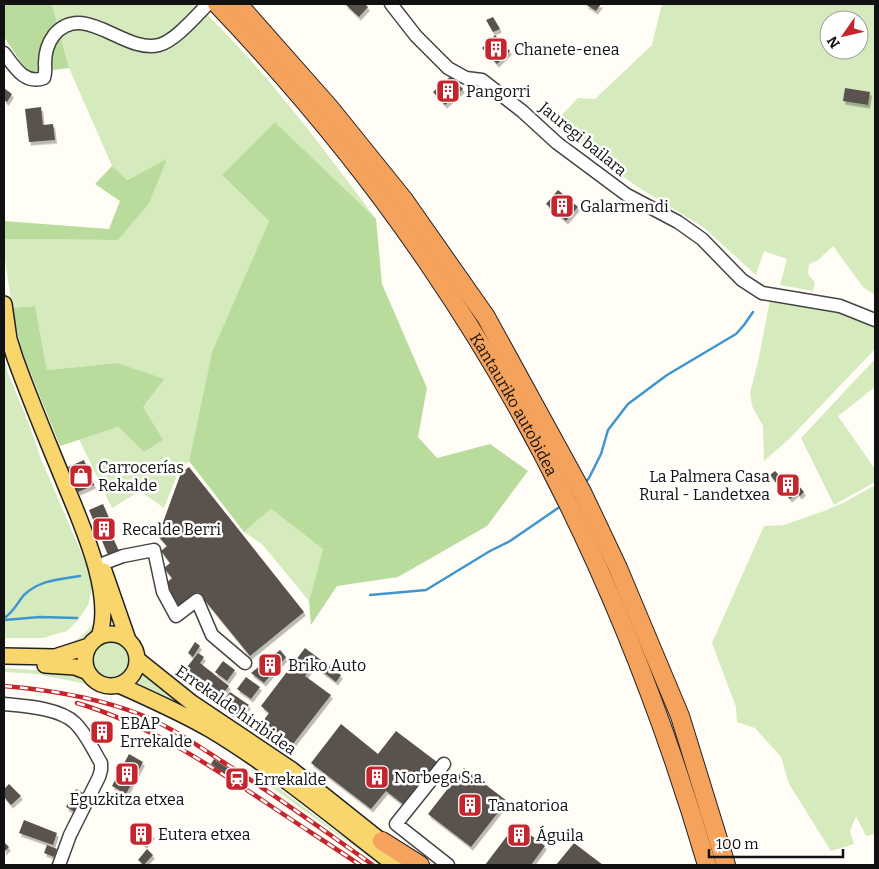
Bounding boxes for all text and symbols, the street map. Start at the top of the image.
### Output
north arrow [819,10,869,60]
text: N [823,33,844,51]
building icon: Chanete-enea [483,36,509,62]
place label: Chanete-enea [514,40,620,59]
building icon: Pangorri [435,78,461,104]
place label: Pangorri [466,82,531,101]
street label: Jauregi bailara [535,97,631,180]
building icon: Galarmendi [549,193,575,219]
place label: Galarmendi [580,197,669,216]
street label: Kantauriko autobidea [466,329,562,479]
place label: Carrocerías Rekalde [98,458,184,495]
shop icon: Carrocerías Rekalde [68,463,94,489]
place label: La Palmera Casa Rural - Landetxea [639,467,770,504]
building icon: La Palmera Casa Rural - Landetxea [775,472,801,498]
building icon: Recalde Berri [91,516,117,542]
place label: Recalde Berri [122,520,221,539]
building icon: Briko Auto [257,652,283,678]
place label: Briko Auto [288,656,366,675]
street label: Errekalde hiribidea [172,661,300,759]
place label: EBAP Errekalde [120,714,192,751]
building icon: EBAP Errekalde [89,719,115,745]
building icon: Eguzkitza etxea [114,761,140,787]
building icon: Norbega S.a. [364,764,390,790]
station icon: Errekalde [224,766,250,792]
place label: Norbega S.a. [394,768,486,787]
place label: Errekalde [254,770,326,789]
place label: Eguzkitza etxea [69,790,185,809]
building icon: Tanatorioa [457,792,483,818]
place label: Tanatorioa [488,796,569,815]
building icon: Eutera etxea [128,821,154,847]
building icon: Águila [506,822,532,848]
place label: Eutera etxea [158,825,251,844]
place label: Águila [536,825,584,845]
scale bar [709,826,843,858]
text: 100 m [716,835,759,853]

